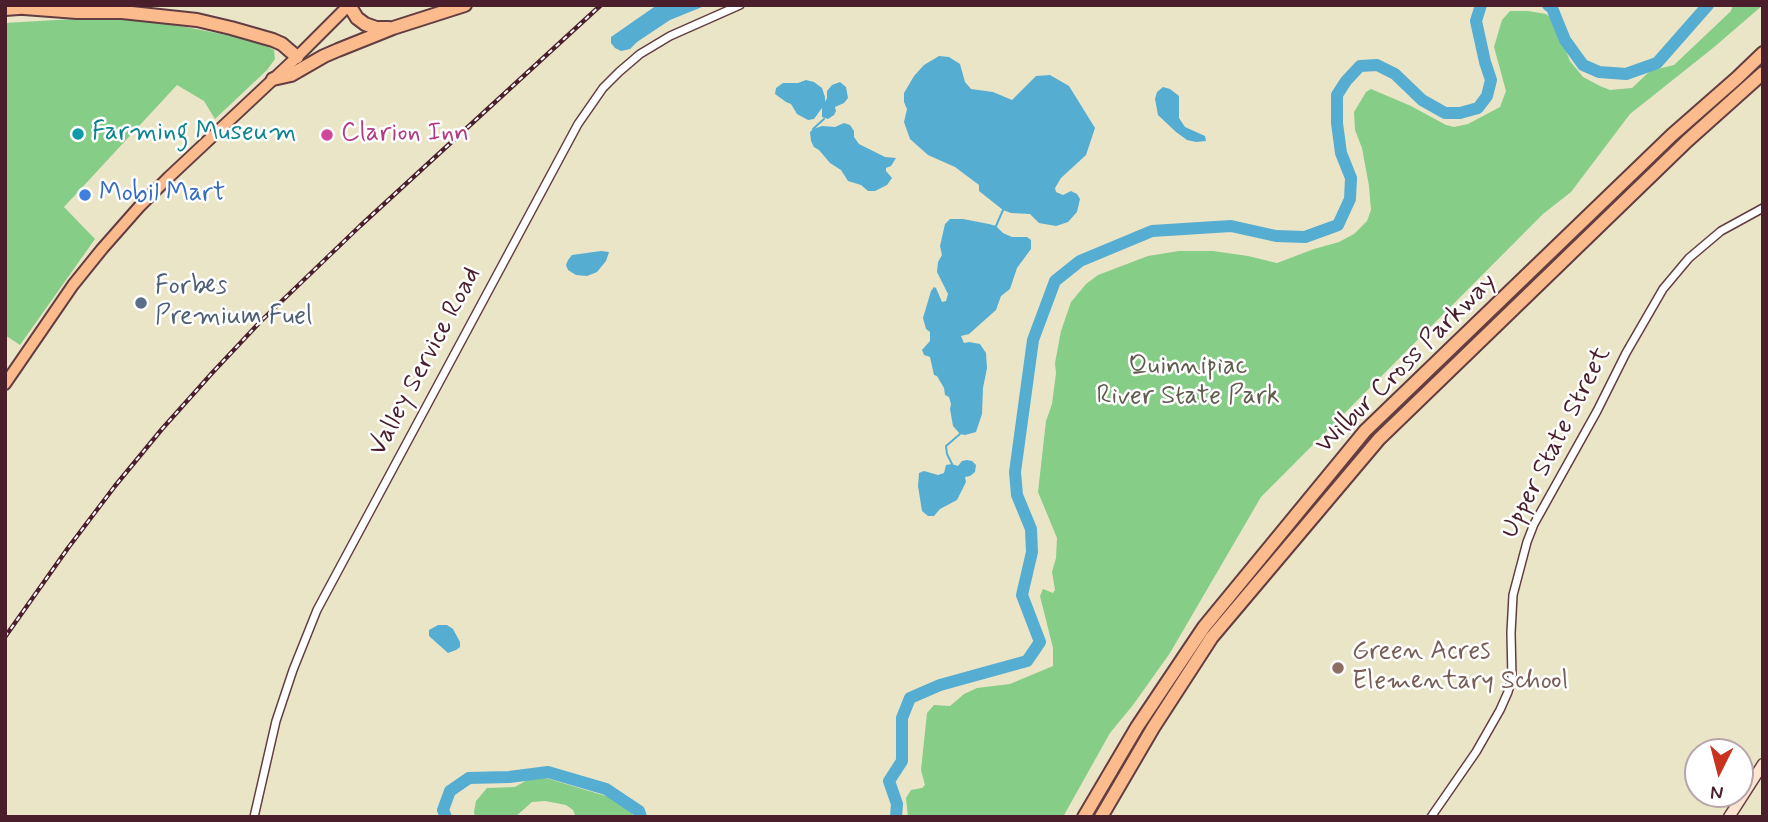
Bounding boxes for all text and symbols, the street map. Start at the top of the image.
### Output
place label: Farming Museum [92,118,297,150]
place label: Clarion Inn [341,119,469,151]
marker: Farming Museum [70,126,86,142]
marker: Clarion Inn [319,127,335,143]
place label: Mobil Mart [99,179,225,211]
marker: Mobil Mart [77,187,93,203]
street label: Valley Service Road [363,262,489,462]
street label: Wilbur Cross Parkway [1310,267,1504,461]
place label: Forbes Premium Fuel [155,272,312,334]
marker: Forbes Premium Fuel [133,295,149,311]
street label: Upper State Street [1495,342,1619,544]
park label: Quinnipiac River State Park [1096,352,1280,414]
place label: Green Acres Elementary School [1352,637,1568,698]
marker: Green Acres Elementary School [1330,660,1346,676]
north arrow [1684,738,1754,808]
text: N [1709,779,1725,805]

